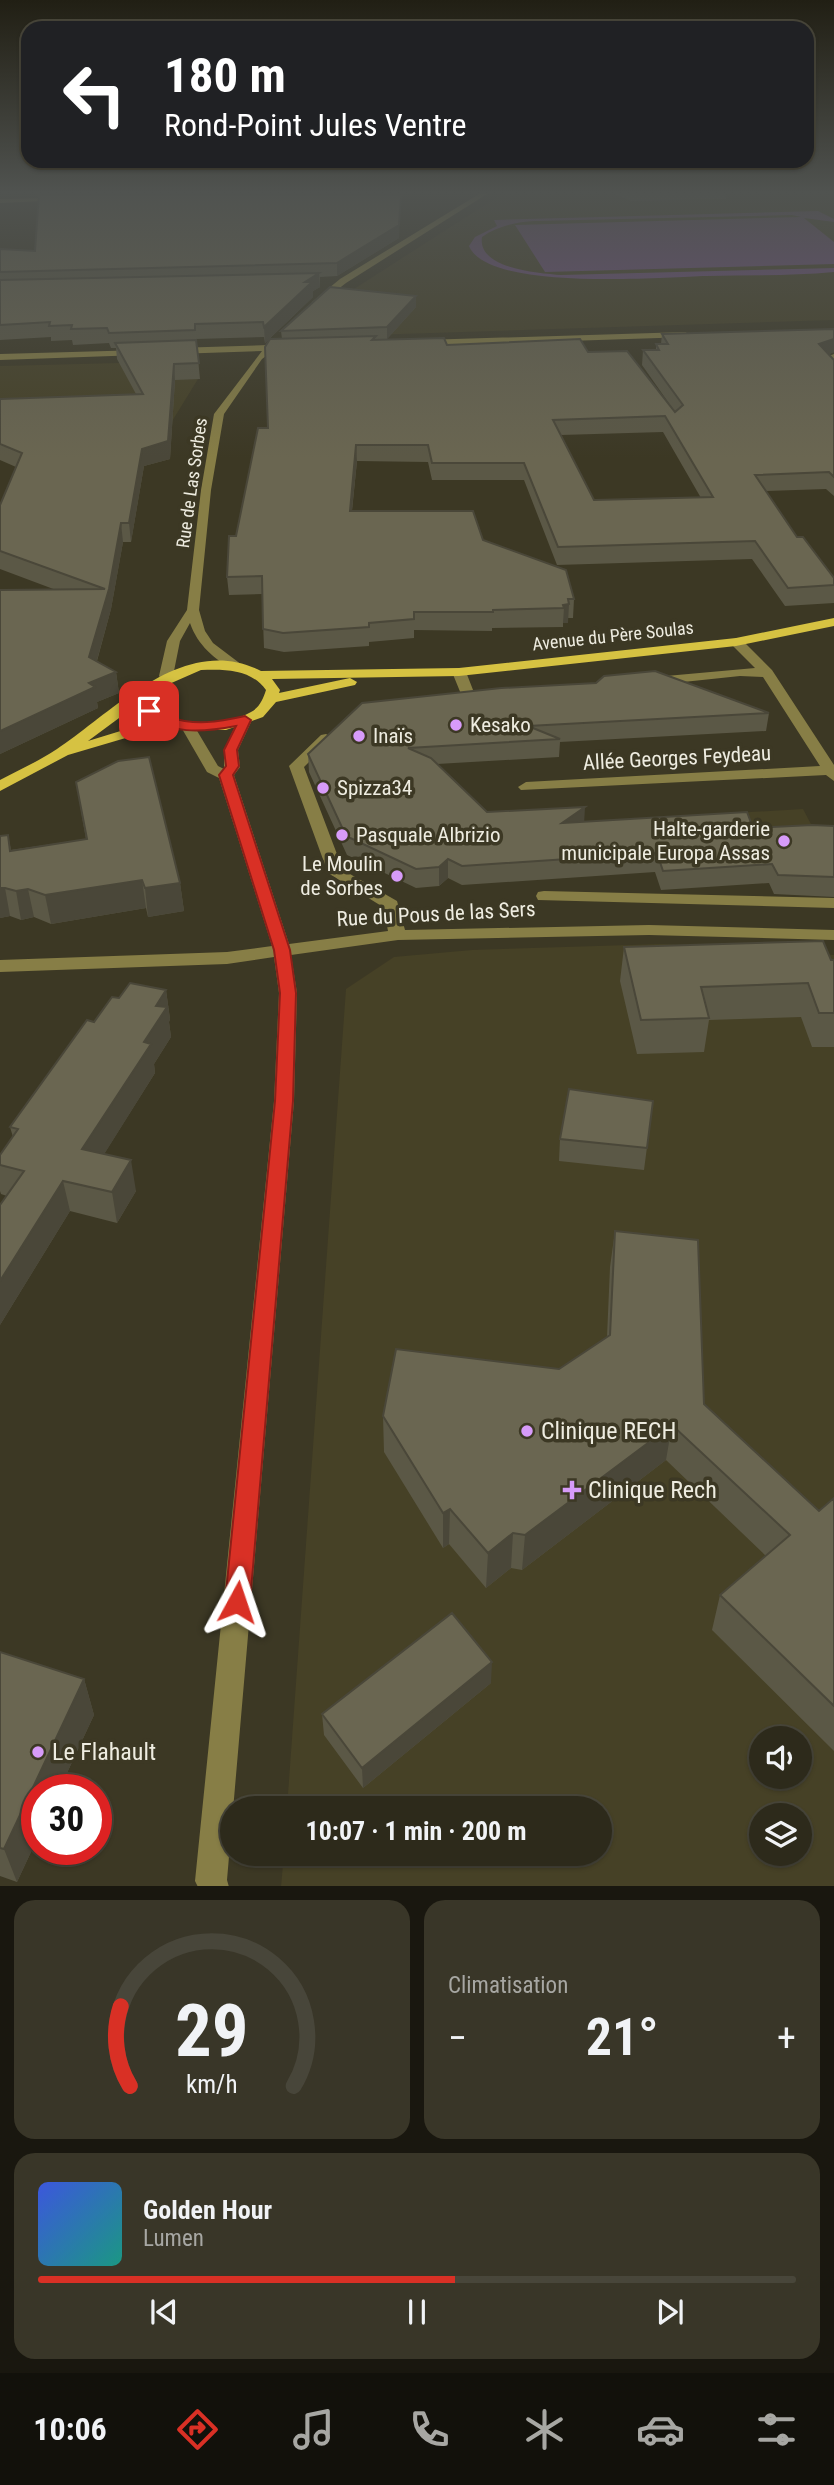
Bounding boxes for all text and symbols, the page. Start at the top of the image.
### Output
text: 180 m [164,47,286,104]
icon: left [49,49,140,140]
text: Rond-Point Jules Ventre [164,106,467,144]
street label: Rue de Las Sorbes [172,416,211,549]
street label: Avenue du Père Soulas [531,617,695,654]
pin [119,681,179,741]
icon: arrive [130,692,168,730]
place label: Kesako [470,713,531,737]
marker: Kesako [448,717,464,733]
place label: Inaïs [373,724,413,748]
marker: Inaïs [351,728,367,744]
street label: Allée Georges Feydeau [582,741,772,775]
place label: Spizza34 [337,776,412,800]
marker: Spizza34 [315,780,331,796]
place label: Halte-garderie municipale Europa Assas [561,817,770,865]
place label: Pasquale Albrizio [356,823,500,847]
marker: Pasquale Albrizio [334,827,350,843]
marker: Halte-garderie municipale Europa Assas [776,833,792,849]
place label: Le Moulin de Sorbes [300,852,383,900]
marker: Le Moulin de Sorbes [389,868,405,884]
street label: Rue du Pous de las Sers [336,897,536,931]
place label: Clinique RECH [541,1417,676,1445]
marker: Clinique RECH [519,1423,535,1439]
place label: Clinique Rech [588,1476,717,1504]
marker: Clinique Rech [562,1480,582,1500]
position arrow [200,1565,274,1639]
map controls [749,1726,812,1866]
button: sound [749,1726,812,1789]
place label: Le Flahault [52,1738,156,1766]
marker: Le Flahault [30,1744,46,1760]
speed limit sign: 30 [21,1774,112,1865]
button: layers [749,1803,812,1866]
text: 10:07 · 1 min · 200 m [306,1816,526,1846]
text: Climatisation [448,1972,568,1999]
text: 29 [175,1988,249,2074]
text: 21° [586,2007,658,2068]
text: − [448,2016,467,2060]
text: + [777,2016,796,2060]
text: km/h [186,2069,238,2098]
text: Golden Hour [143,2195,272,2225]
text: Lumen [143,2225,204,2252]
icon: previous [145,2293,183,2331]
icon: pause [398,2293,436,2331]
icon: next [651,2293,689,2331]
icon: directions [173,2405,222,2454]
icon: music [289,2405,338,2454]
icon: phone [405,2405,454,2454]
icon: climate [520,2405,569,2454]
icon: car [636,2405,685,2454]
icon: filters [752,2405,801,2454]
text: 10:06 [33,2410,107,2448]

